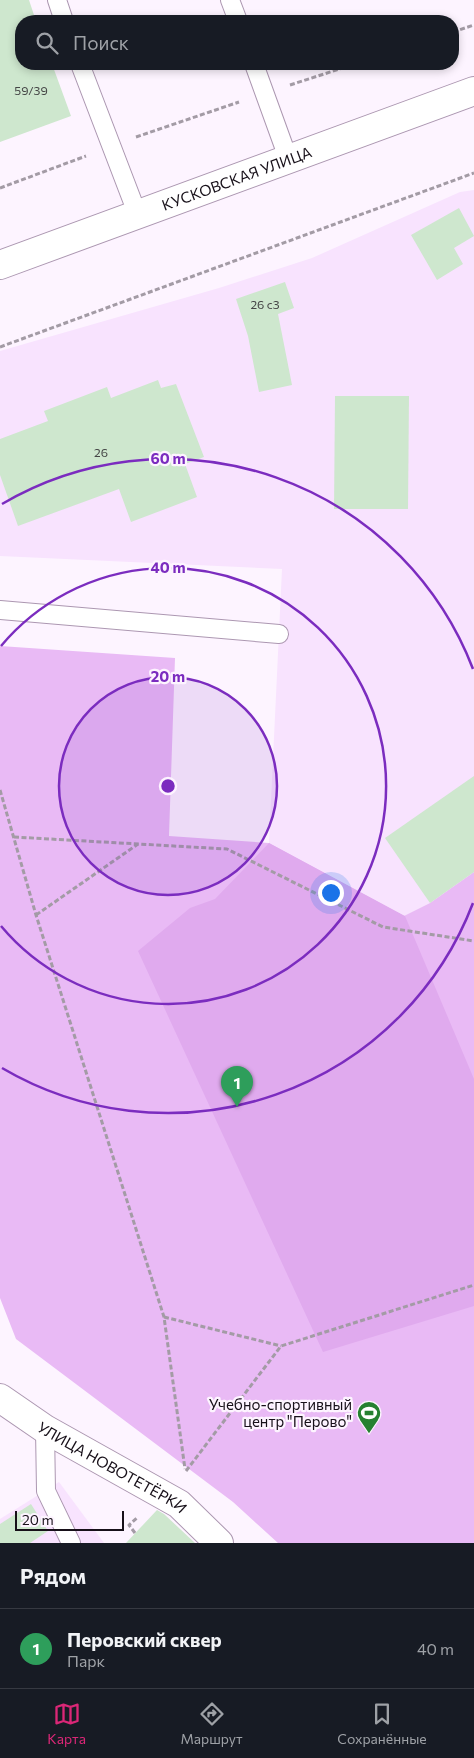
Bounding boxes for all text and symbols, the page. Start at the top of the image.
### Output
search box [15,15,459,70]
icon: search [33,29,61,57]
text: Поиск [73,31,129,54]
house number: 59/39 [14,83,48,97]
street label: КУСКОВСКАЯ УЛИЦА [159,142,314,214]
house number: 26 с3 [251,297,280,311]
house number: 26 [94,445,108,459]
text: 60 m [150,449,186,467]
text: 40 m [150,558,186,576]
text: 20 m [151,667,185,685]
centre of rings [159,777,177,795]
your location [318,880,344,906]
pin: 1 [221,1066,253,1107]
place label: Учебно-спортивный центр "Перово" [209,1395,352,1430]
sports icon: Учебно-спортивный центр "Перово" [356,1400,382,1434]
street label: УЛИЦА НОВОТЕТЁРКИ [34,1418,191,1516]
scale bar [15,1508,124,1531]
text: 20 m [22,1511,54,1528]
text: Рядом [20,1563,86,1588]
text: Перовский сквер [67,1628,222,1651]
text: 1 [32,1639,40,1658]
text: 40 m [417,1639,454,1658]
text: Парк [67,1651,105,1670]
tab: Карта [47,1700,86,1747]
tab: Маршрут [181,1700,243,1747]
tab: Сохранённые [337,1700,427,1747]

